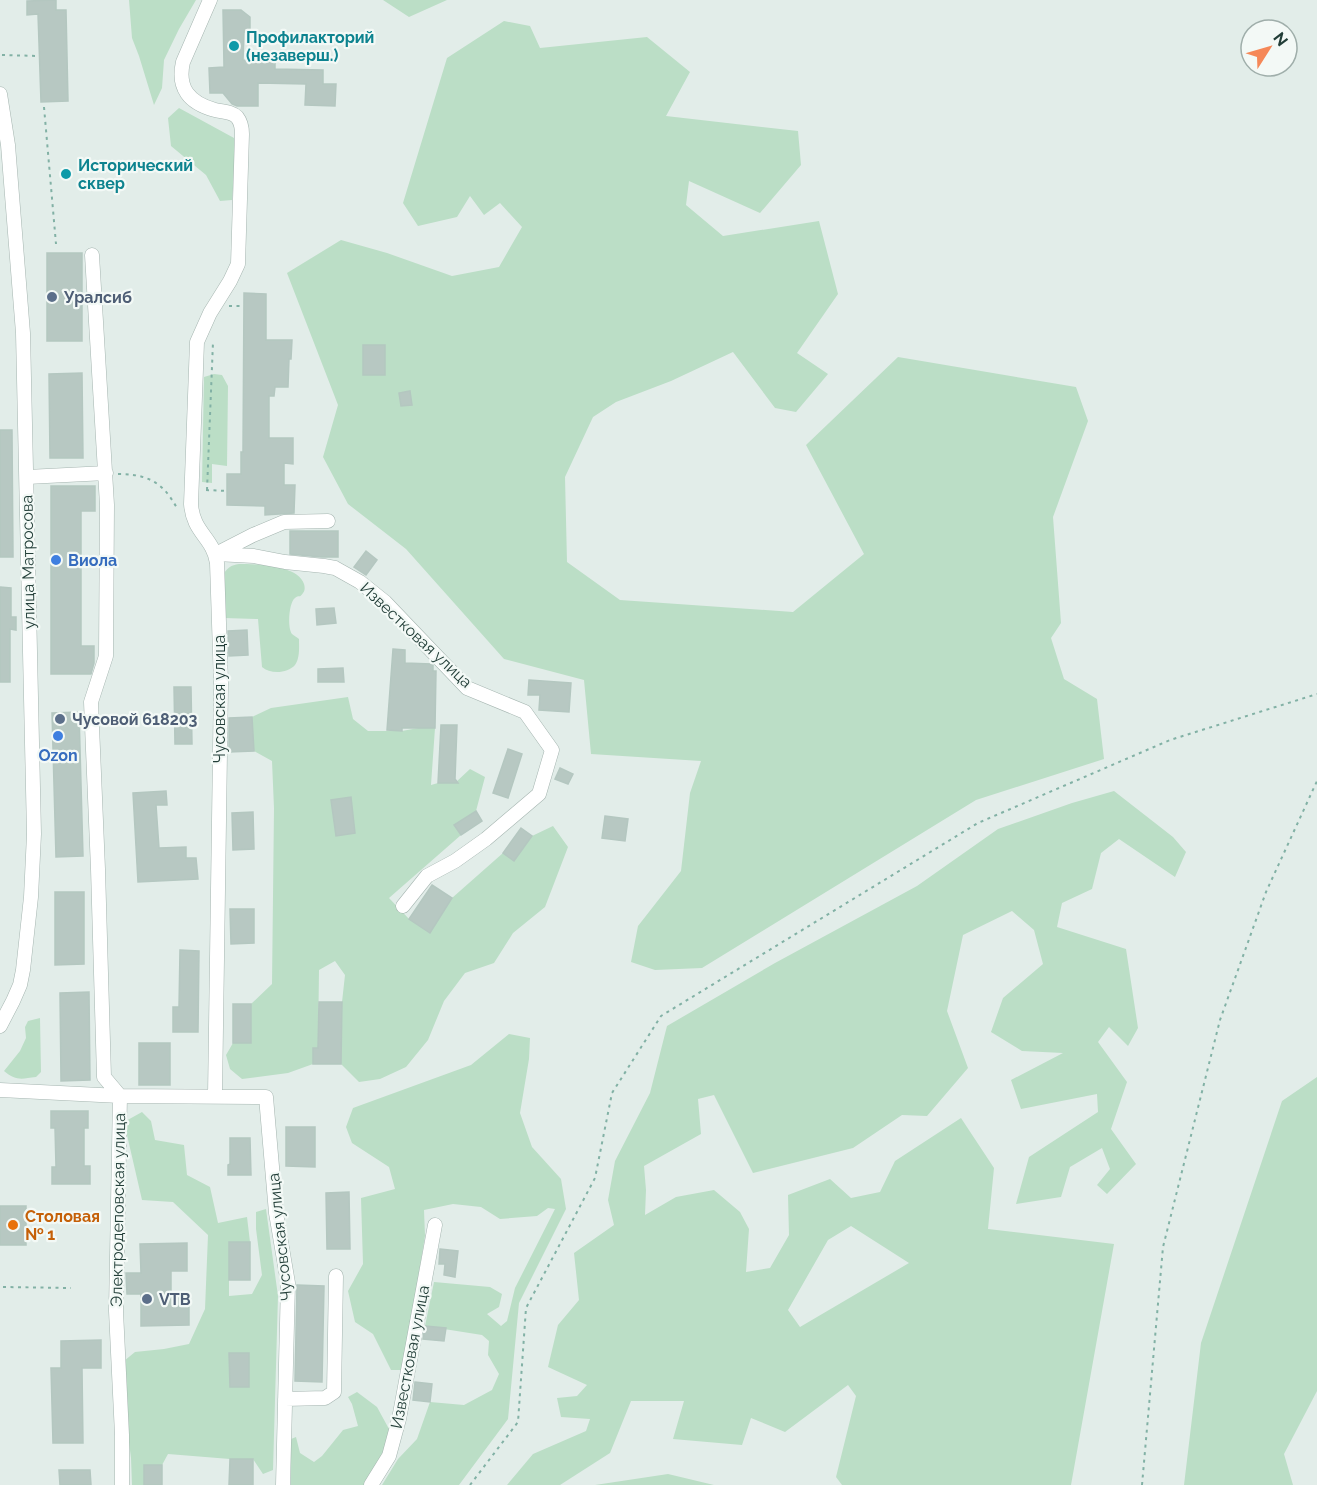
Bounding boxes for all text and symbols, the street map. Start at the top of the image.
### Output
north arrow [1239,18,1299,78]
place label: Профилакторий (незаверш.) [246,28,374,65]
text: N [1269,29,1292,50]
marker: Профилакторий (незаверш.) [227,39,241,53]
place label: Исторический сквер [78,156,193,193]
marker: Исторический сквер [59,167,73,181]
place label: Уралсиб [63,288,132,307]
marker: Уралсиб [45,290,59,304]
street label: улица Матросова [17,495,39,629]
place label: Виола [68,551,117,570]
marker: Виола [49,553,63,567]
street label: Известковая улица [356,578,476,692]
street label: Чусовская улица [210,635,229,763]
place label: Чусовой 618203 [72,710,198,729]
marker: Чусовой 618203 [53,712,67,726]
marker: Ozon [51,729,65,743]
place label: Ozon [38,746,78,765]
street label: Электродеповская улица [107,1113,129,1307]
street label: Чусовская улица [264,1172,296,1302]
place label: Столовая № 1 [25,1207,100,1244]
marker: Столовая № 1 [6,1218,20,1232]
street label: Известковая улица [387,1284,433,1430]
place label: VTB [159,1290,191,1309]
marker: VTB [140,1292,154,1306]

